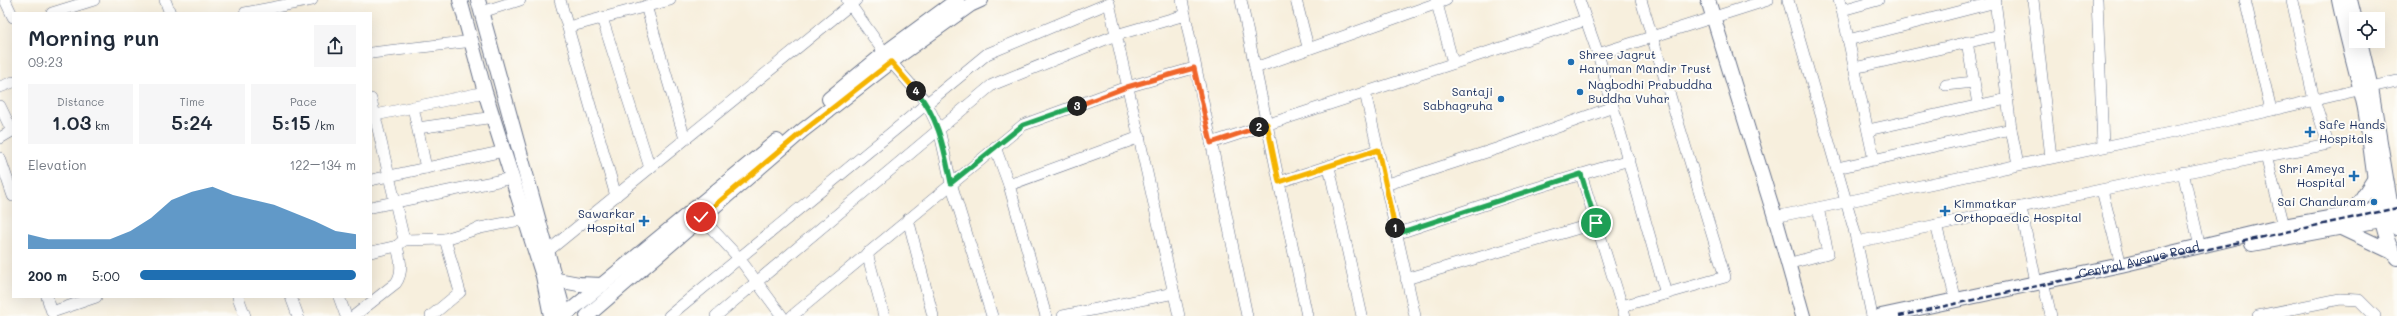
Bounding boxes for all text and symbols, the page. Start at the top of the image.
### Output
map controls [2349,12,2385,48]
button: locate [2349,12,2385,48]
text: Morning run [28,23,159,52]
button: share [314,25,356,67]
place label: Shree Jagrut Hanuman Mandir Trust [1579,46,1711,76]
text: 09:23 [28,53,63,70]
marker: Shree Jagrut Hanuman Mandir Trust [1566,57,1576,67]
place label: Nagbodhi Prabuddha Buddha Vuhar [1588,76,1712,106]
pin: 4 [906,81,926,101]
text: 4 [913,83,919,98]
place label: Santaji Sabhagruha [1423,83,1493,113]
marker: Nagbodhi Prabuddha Buddha Vuhar [1575,87,1585,97]
text: Distance [57,94,104,109]
text: Time [179,94,205,109]
text: Pace [290,94,317,109]
marker: Santaji Sabhagruha [1496,94,1506,104]
pin: 3 [1067,96,1087,116]
text: 3 [1074,98,1080,113]
text: 1.03 [52,109,91,135]
text: 5:24 [171,109,213,135]
text: 5:15 [272,109,311,135]
place label: Safe Hands Hospitals [2319,116,2385,146]
pin: 2 [1249,117,1269,137]
text: km [91,118,110,133]
text: /km [311,118,335,133]
text: 2 [1256,119,1262,134]
marker: Safe Hands Hospitals [2304,126,2316,138]
text: Elevation [28,156,86,173]
text: 122–134 m [289,156,356,173]
place label: Shri Ameya Hospital [2279,160,2345,190]
marker: Shri Ameya Hospital [2348,170,2360,182]
place label: Sai Chanduram [2278,193,2366,209]
place label: Kimmatkar Orthopaedic Hospital [1954,195,2082,225]
marker: Sai Chanduram [2369,197,2379,207]
pin [684,200,718,234]
place label: Sawarkar Hospital [578,205,635,235]
marker: Kimmatkar Orthopaedic Hospital [1939,205,1951,217]
icon: check [690,206,712,228]
pin [1579,206,1613,240]
icon: arrive [1585,212,1607,234]
marker: Sawarkar Hospital [638,215,650,227]
pin: 1 [1385,218,1405,238]
text: 1 [1393,220,1397,235]
street label: Central Avenue Road [2077,237,2201,281]
text: 200 m [28,267,67,284]
text: 5:00 [92,267,120,284]

